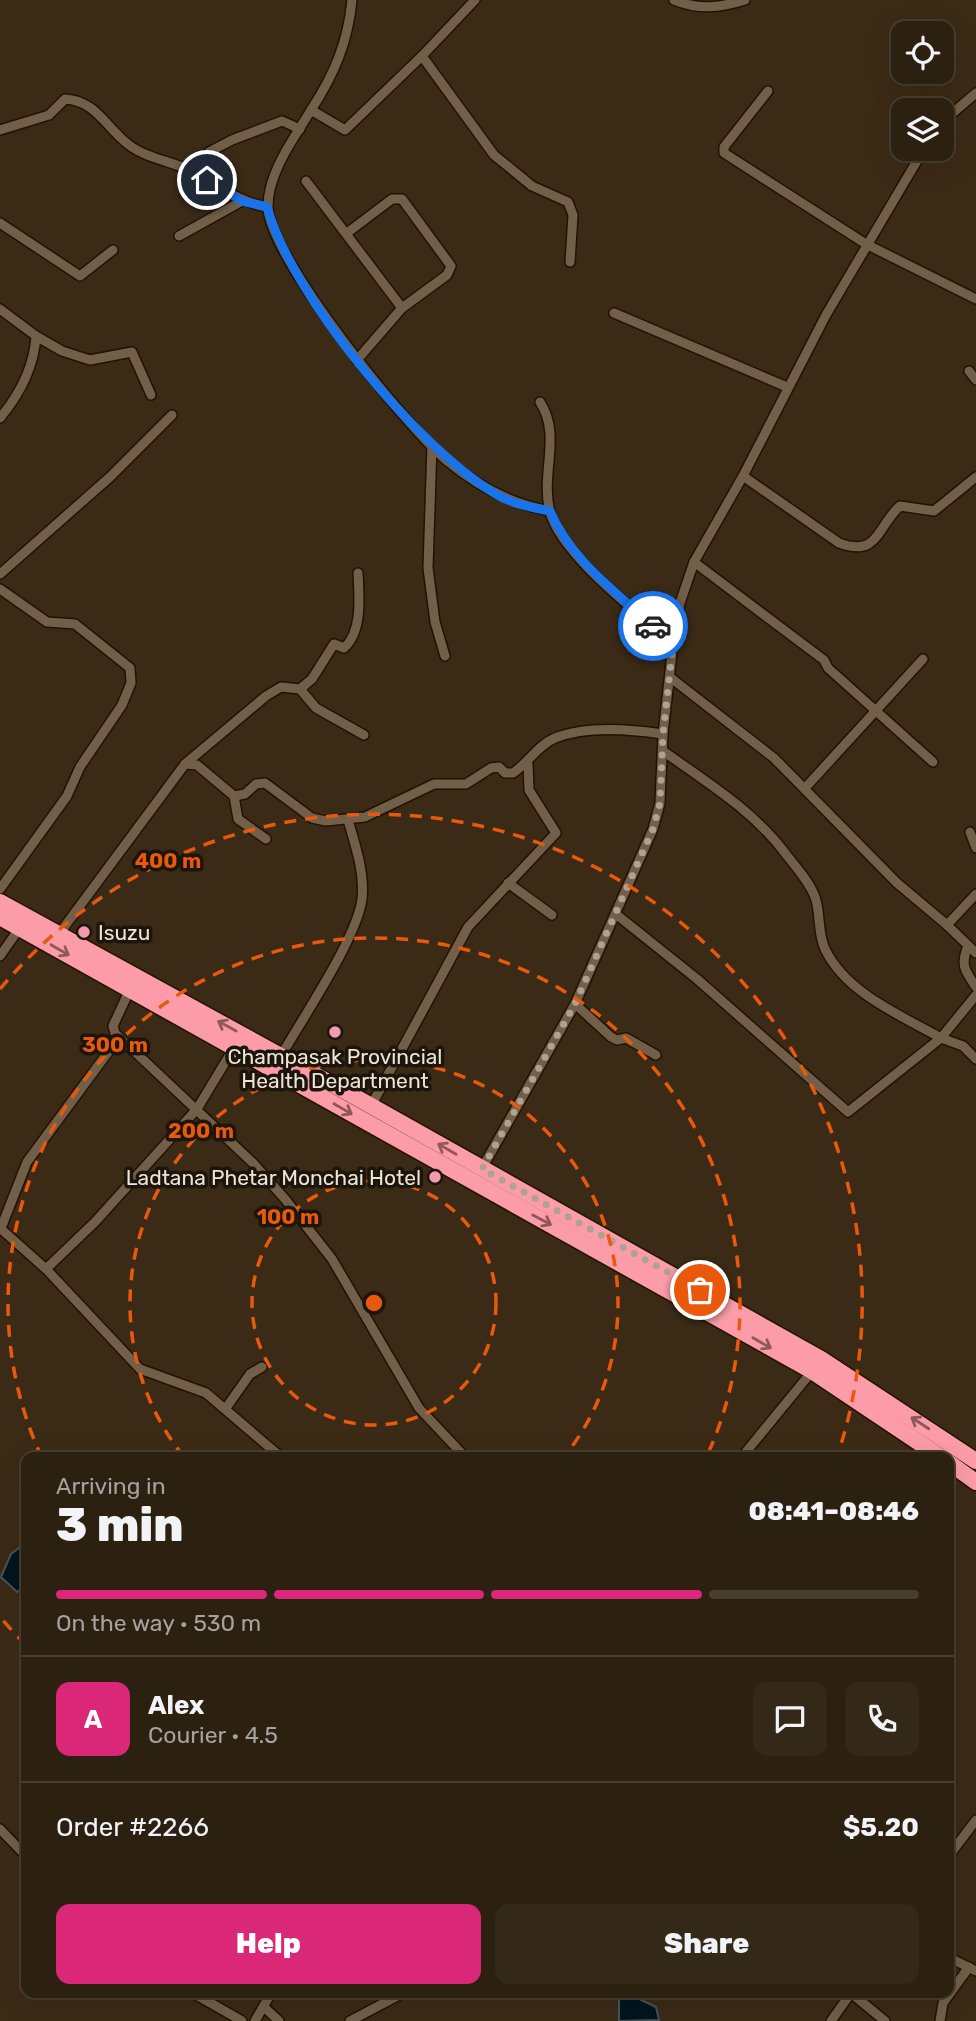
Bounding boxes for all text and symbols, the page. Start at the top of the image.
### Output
map controls [891,21,954,161]
button: locate [891,21,954,84]
button: layers [891,98,954,161]
pin [177,150,237,210]
icon: home [188,161,226,199]
courier [618,591,688,661]
icon: car [634,607,672,645]
text: 400 m [135,848,201,873]
place label: Isuzu [98,920,150,945]
marker: Isuzu [76,924,92,940]
one-way arrow [49,943,69,957]
one-way arrow [218,1019,238,1033]
marker: Champasak Provincial Health Department [327,1024,343,1040]
text: 300 m [82,1032,148,1057]
place label: Champasak Provincial Health Department [228,1044,442,1093]
one-way arrow [333,1102,353,1116]
text: 200 m [168,1118,234,1143]
one-way arrow [438,1142,458,1156]
place label: Ladtana Phetar Monchai Hotel [126,1165,421,1190]
marker: Ladtana Phetar Monchai Hotel [427,1169,443,1185]
text: 100 m [257,1204,319,1229]
one-way arrow [531,1214,552,1227]
pin [670,1260,730,1320]
icon: bag [681,1271,719,1309]
centre of rings [362,1291,386,1315]
one-way arrow [751,1337,772,1350]
one-way arrow [911,1415,930,1430]
text: Arriving in [56,1472,166,1500]
text: 08:41–08:46 [749,1496,919,1527]
text: 3 min [56,1498,184,1553]
text: On the way · 530 m [56,1609,261,1637]
button: chat [753,1682,827,1756]
button: phone [845,1682,919,1756]
text: Alex [148,1690,204,1721]
text: A [84,1704,102,1735]
text: Courier · 4.5 [148,1721,278,1749]
text: Order #2266 [56,1812,209,1843]
text: $5.20 [843,1812,919,1843]
button: Help [56,1904,481,1984]
button: Share [495,1904,919,1984]

